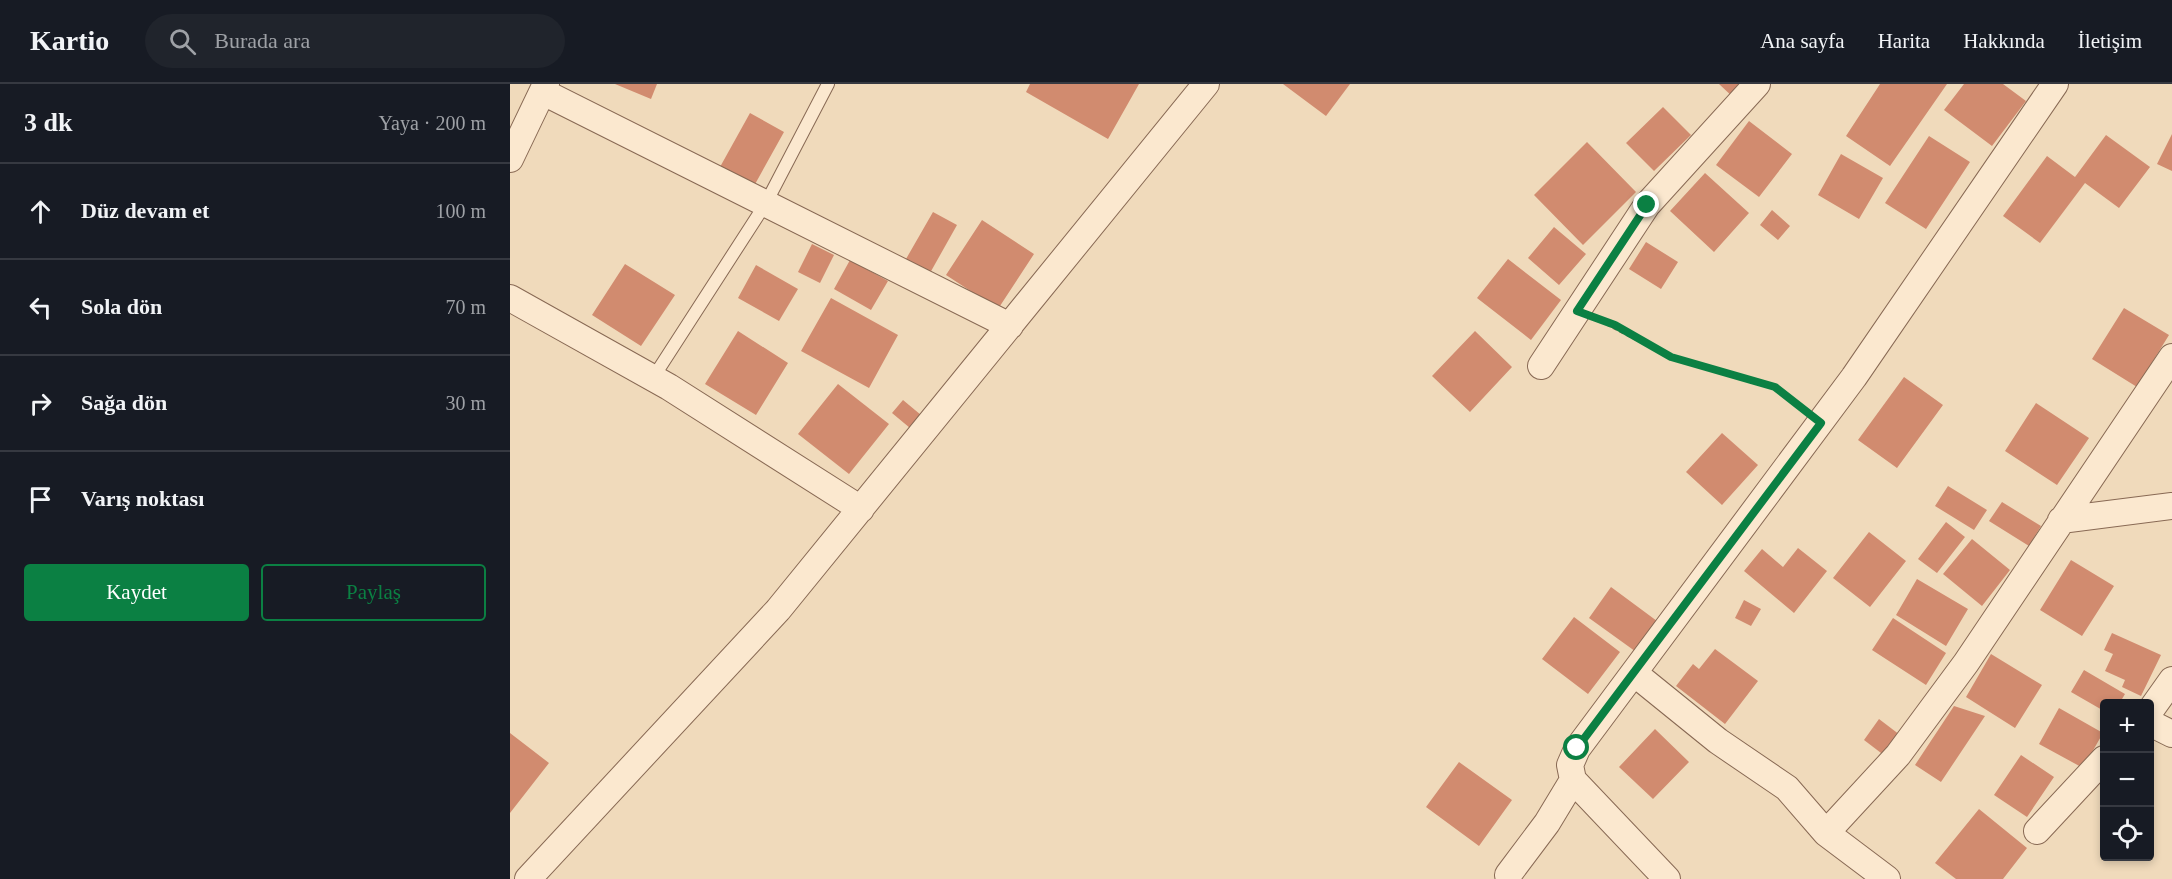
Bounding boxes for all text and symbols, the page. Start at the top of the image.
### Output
search box [145,14,565,68]
text: Kartio [30,25,109,56]
icon: search [166,25,199,58]
text: Burada ara [214,28,310,53]
text: Ana sayfa [1760,29,1845,53]
text: Harita [1878,29,1930,53]
text: Hakkında [1963,29,2045,53]
text: İletişim [2078,29,2142,53]
text: 3 dk [24,108,72,137]
text: Yaya · 200 m [379,112,486,134]
route end [1633,191,1659,217]
icon: ahead [24,195,57,228]
text: Düz devam et [81,198,209,223]
text: 100 m [435,200,486,222]
icon: left [24,291,57,324]
text: Sola dön [81,294,162,319]
text: 70 m [445,296,486,318]
icon: right [24,387,57,420]
text: Sağa dön [81,390,167,415]
text: 30 m [445,392,486,414]
icon: arrive [24,483,57,516]
text: Varış noktası [81,486,204,511]
button: Kaydet [24,564,249,621]
button: Paylaş [261,564,486,621]
map controls [2100,699,2154,861]
button: + [2100,699,2154,753]
route start [1563,734,1589,760]
button: − [2100,753,2154,807]
button: locate [2100,807,2154,861]

